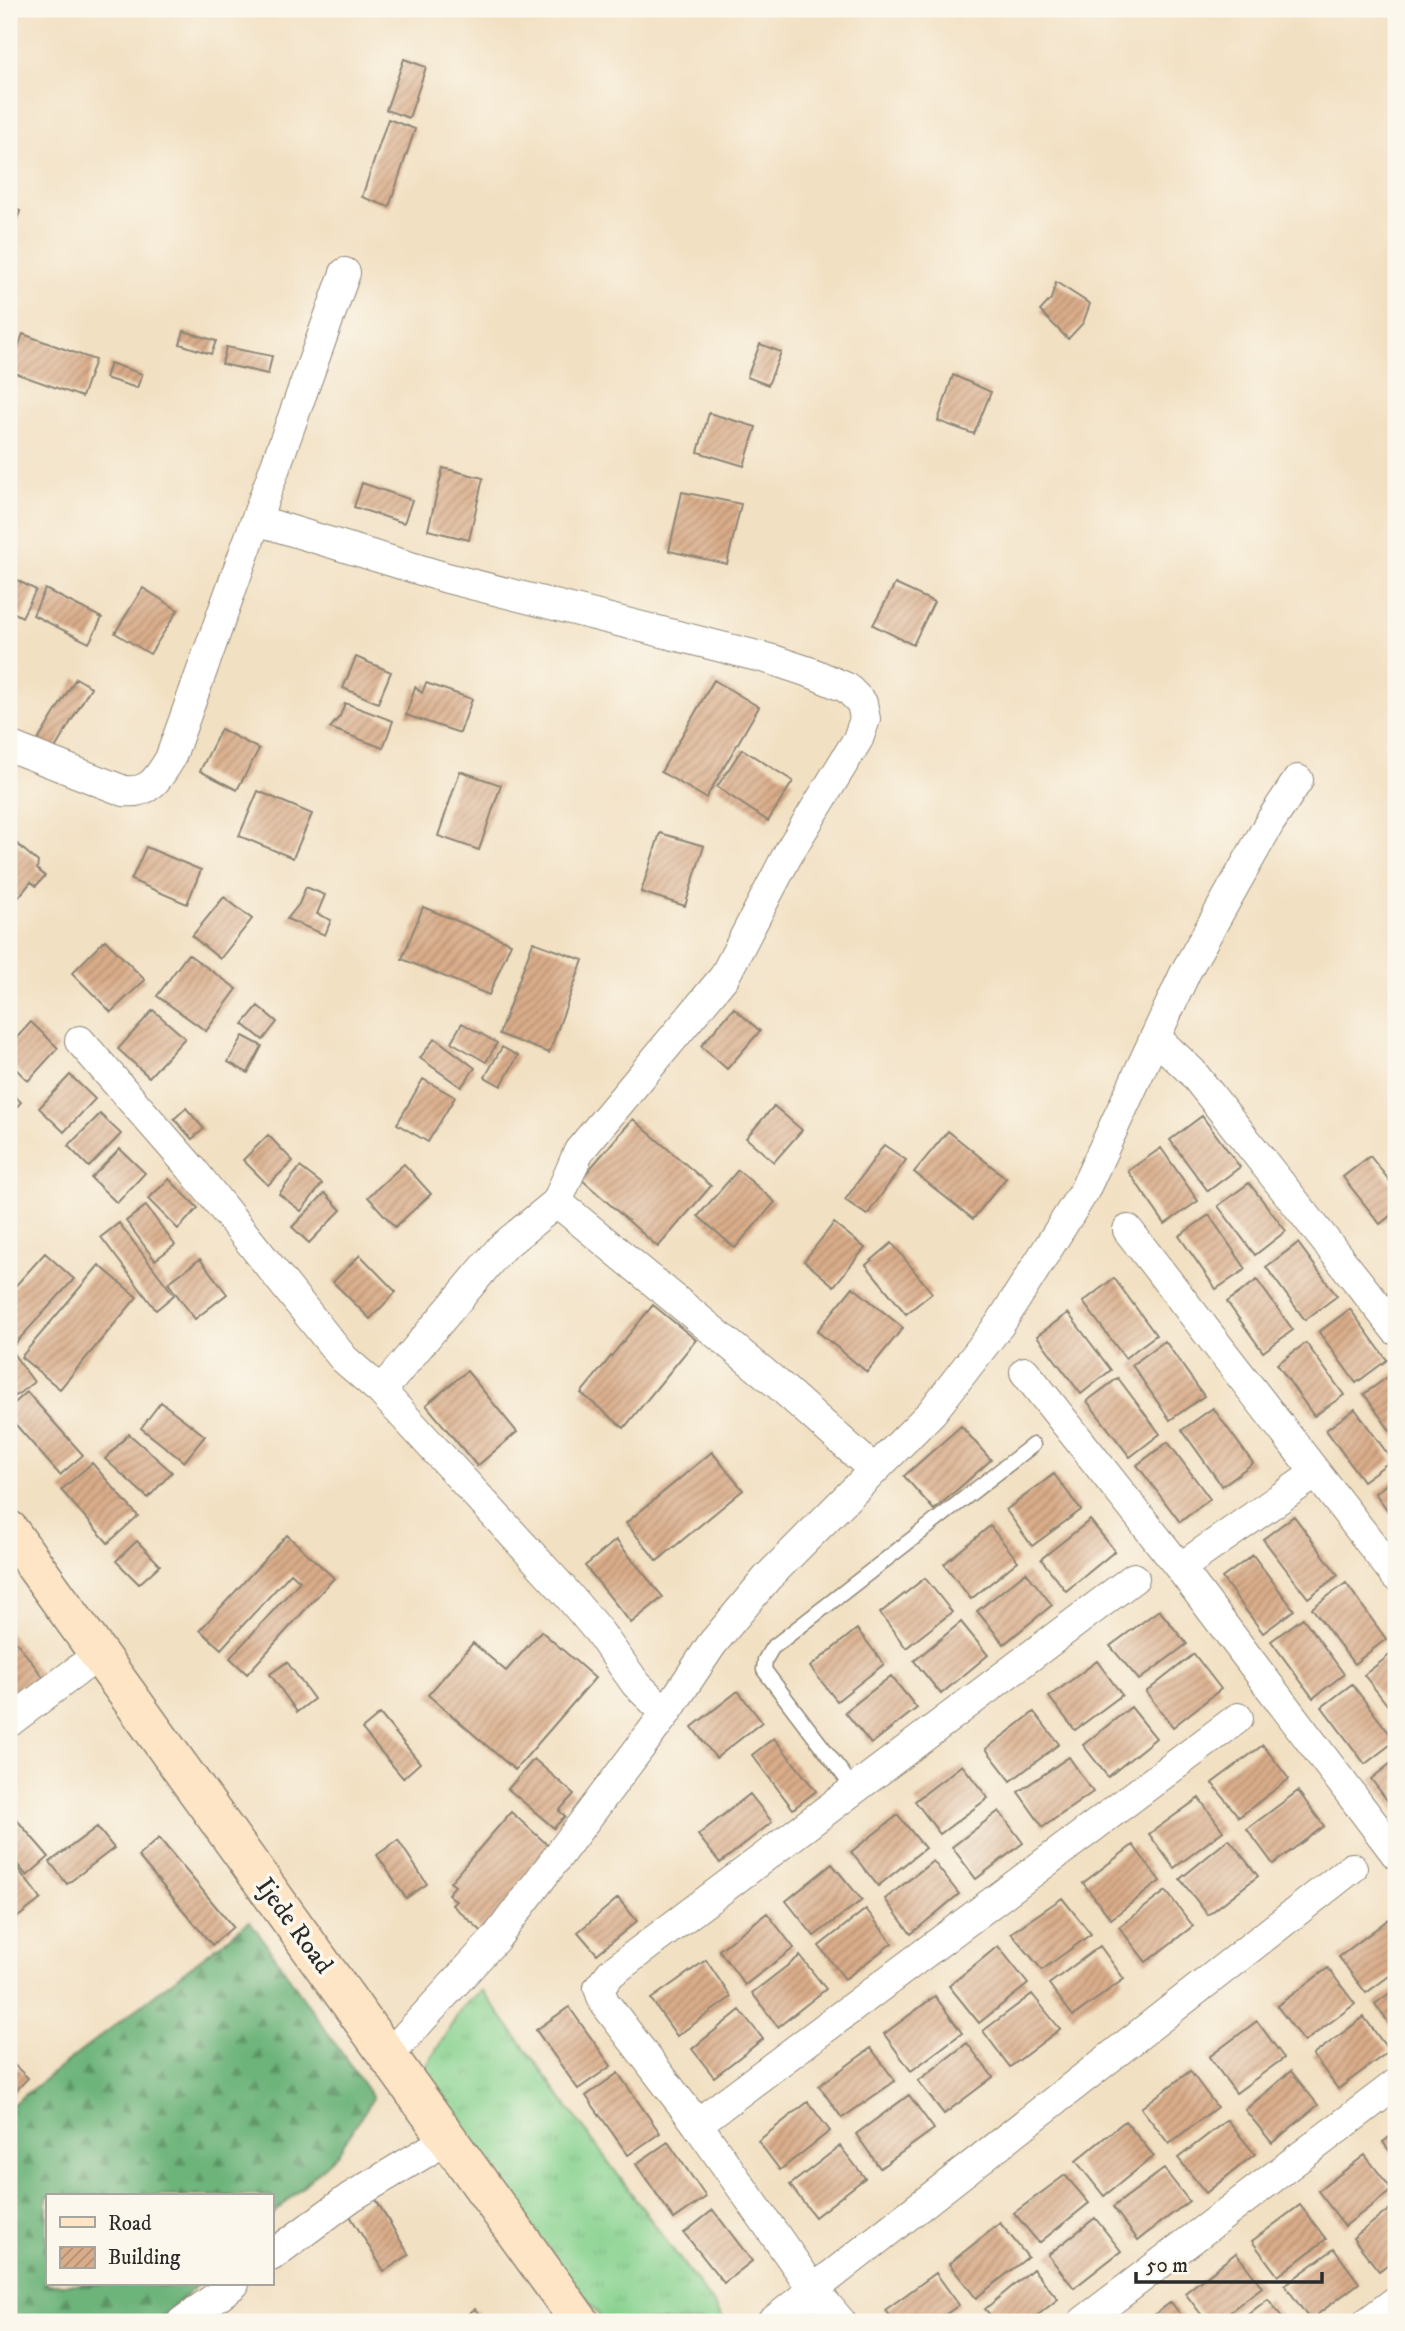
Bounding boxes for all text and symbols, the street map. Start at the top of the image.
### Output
street label: Ijede Road [248,1871,340,1981]
legend [46,2194,273,2286]
text: Road [108,2211,152,2237]
scale bar [1136,2240,1321,2284]
text: Building [108,2245,181,2271]
text: 50 m [1146,2253,1188,2279]

